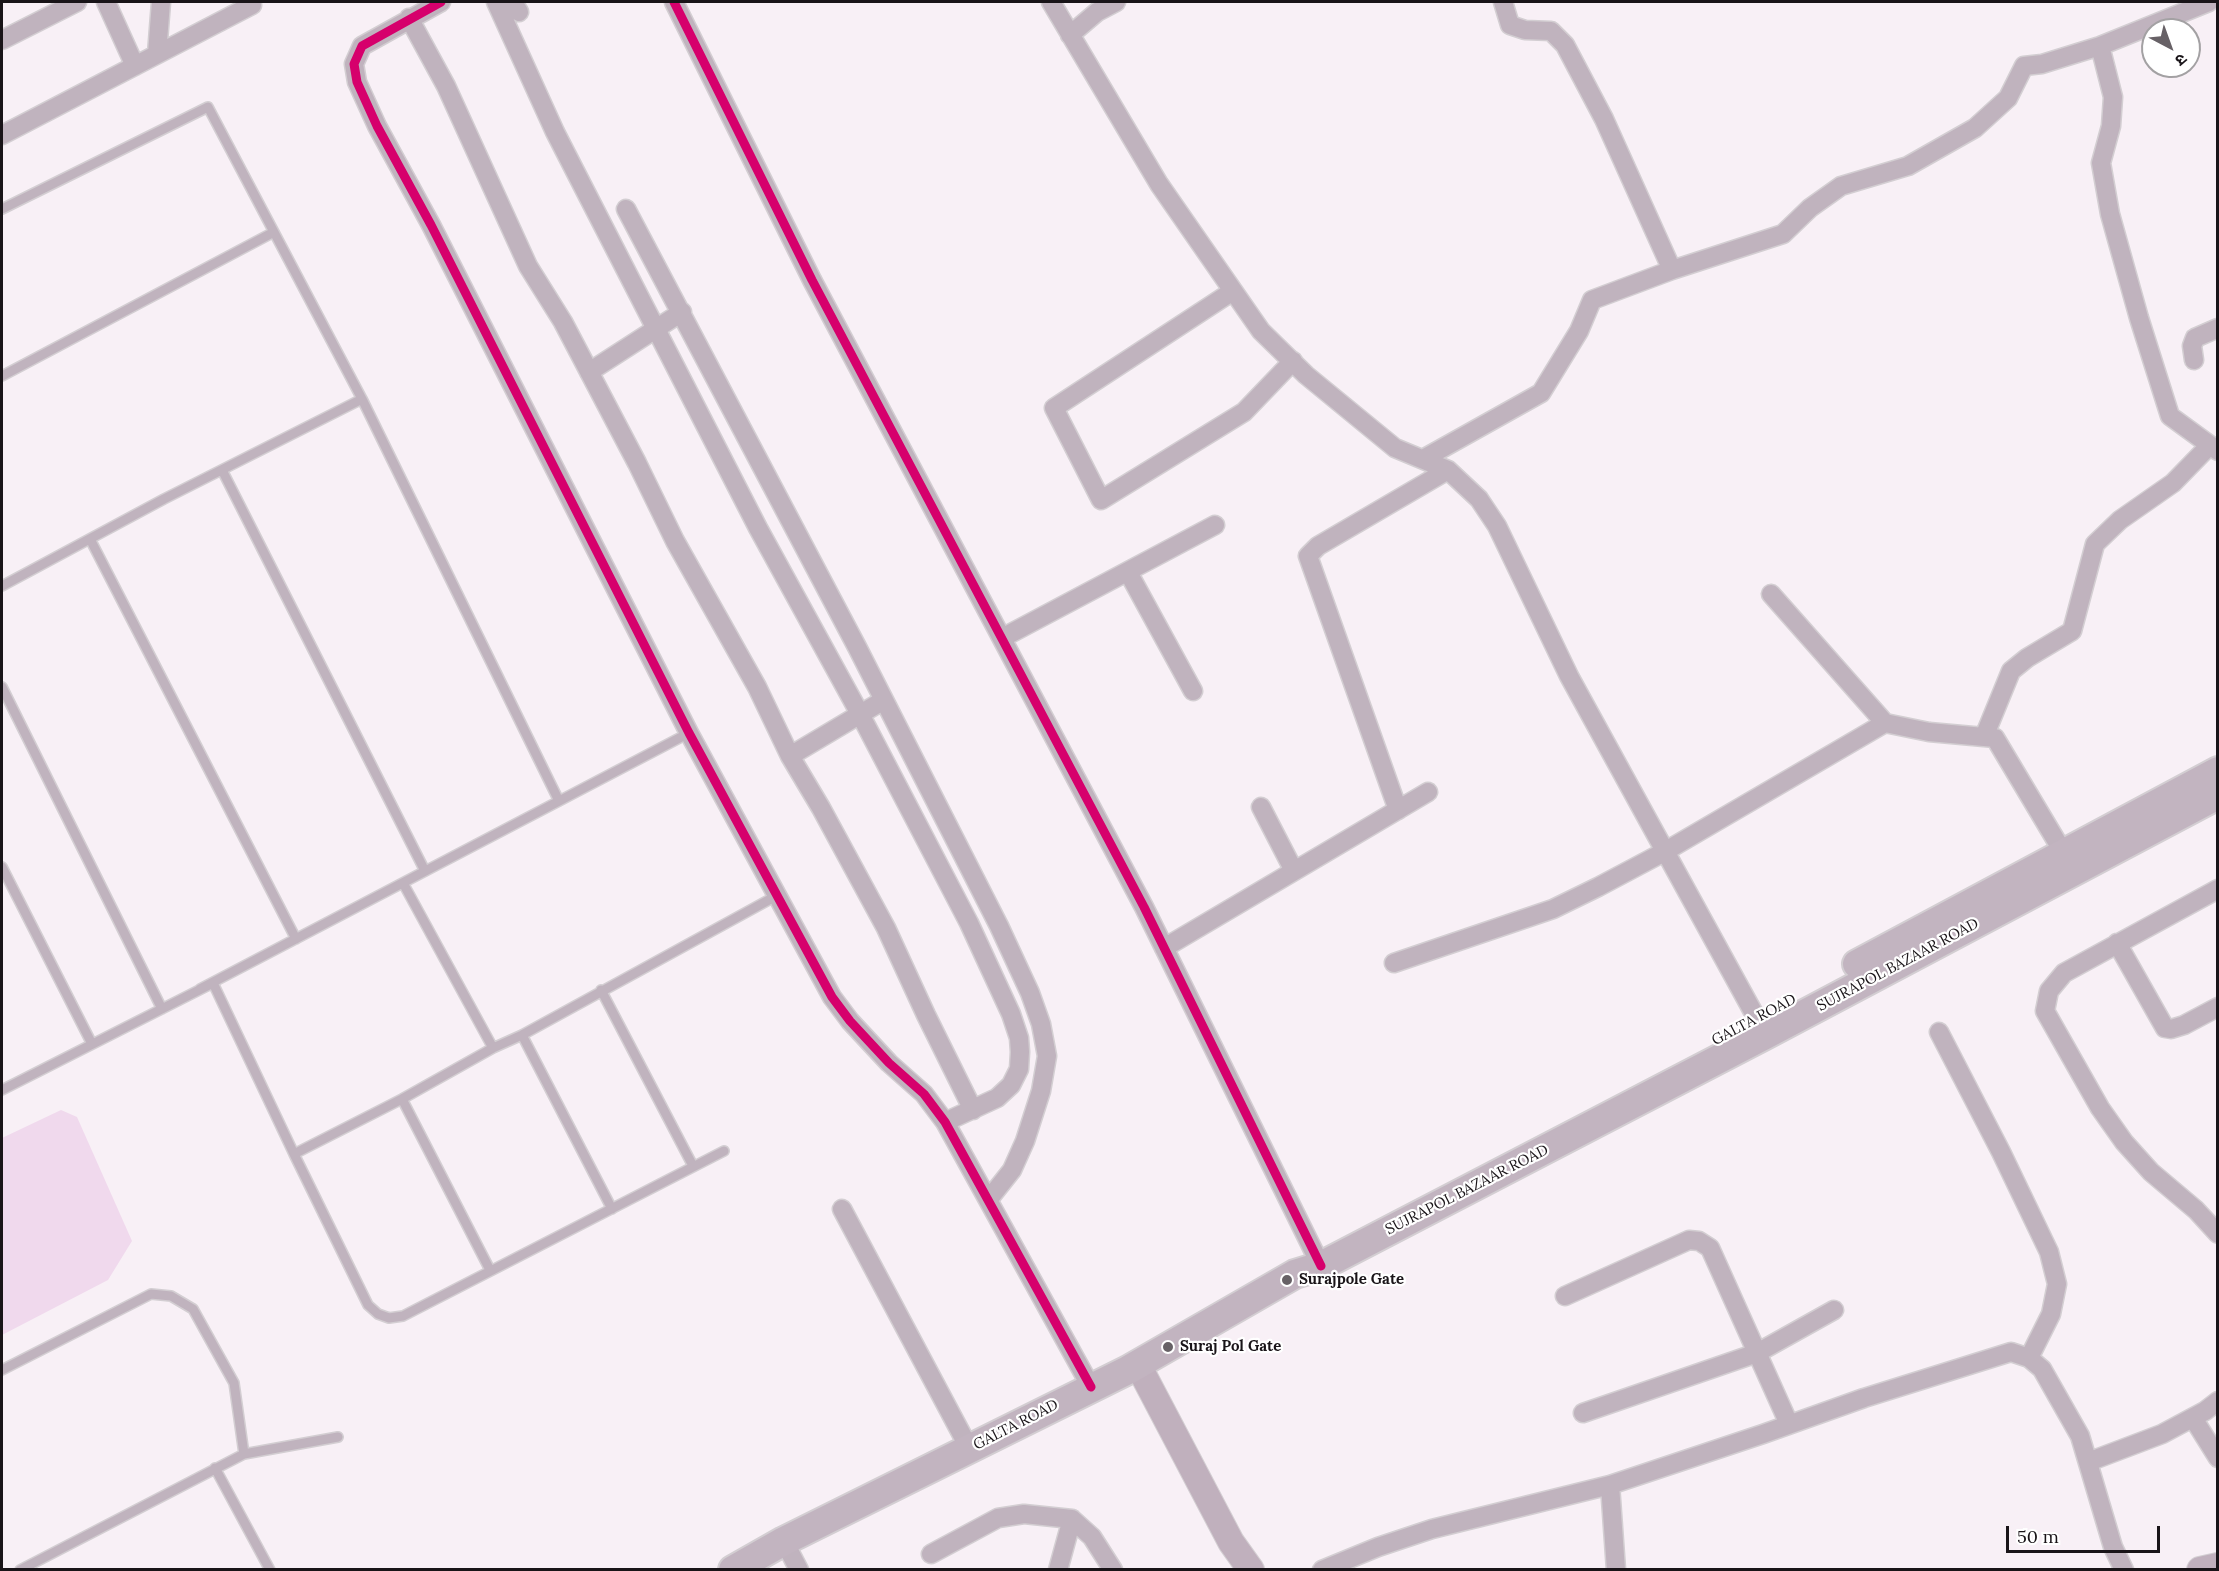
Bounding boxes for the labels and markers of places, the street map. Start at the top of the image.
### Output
place label: Surajpole Gate [1299,1271,1404,1289]
marker: Surajpole Gate [1280,1273,1294,1287]
place label: Suraj Pol Gate [1180,1338,1281,1356]
marker: Suraj Pol Gate [1161,1340,1175,1354]

